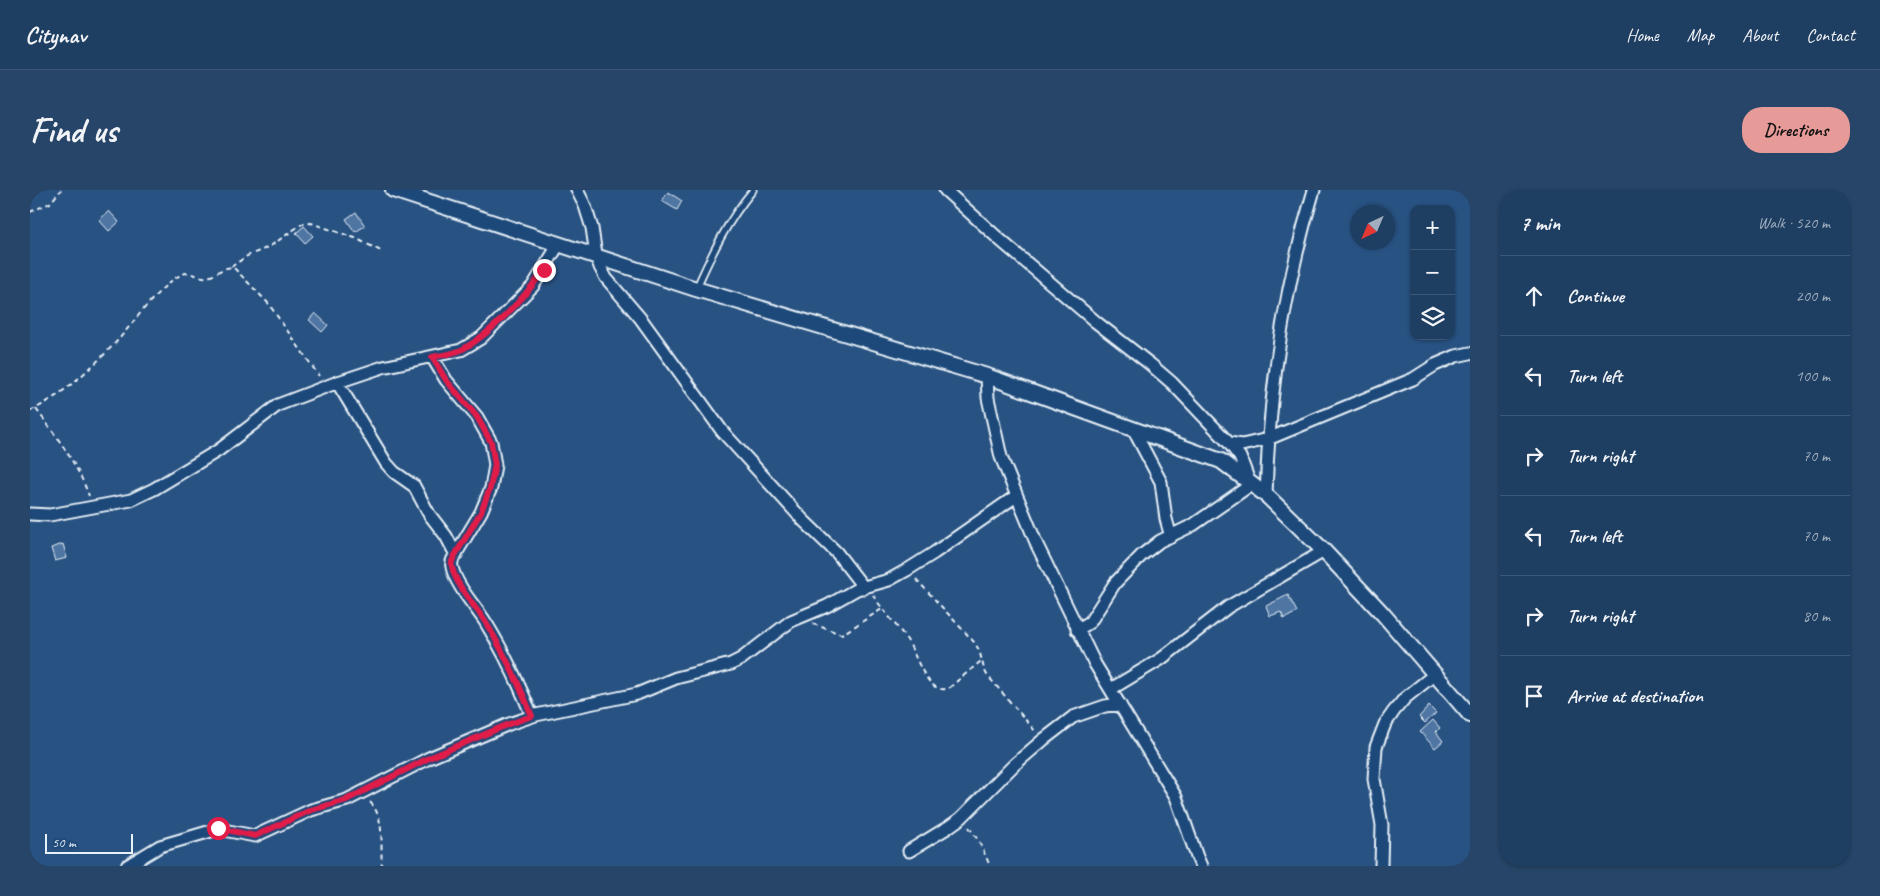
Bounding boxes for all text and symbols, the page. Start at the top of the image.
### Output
text: Citynav [25,20,86,50]
text: Home [1626,24,1659,46]
text: Map [1687,24,1714,46]
text: About [1742,24,1778,46]
text: Contact [1806,24,1855,46]
button: Directions [1742,107,1850,153]
text: Find us [30,108,117,153]
north arrow [1350,205,1395,250]
map controls [1410,205,1455,340]
button: + [1410,205,1455,250]
text: 7 min [1520,210,1560,236]
text: Walk · 520 m [1758,213,1830,233]
button: − [1410,250,1455,295]
route end [533,259,556,282]
icon: ahead [1520,282,1548,310]
text: Continue [1567,284,1624,308]
text: 200 m [1796,286,1830,306]
button: layers [1410,295,1455,340]
icon: left [1520,362,1548,390]
text: Turn left [1567,364,1622,388]
text: 100 m [1796,366,1830,386]
icon: right [1520,442,1548,470]
text: Turn right [1567,444,1634,468]
text: 70 m [1803,446,1830,466]
icon: left [1520,522,1548,550]
text: Turn left [1567,524,1622,548]
text: 70 m [1803,526,1830,546]
icon: right [1520,602,1548,630]
text: Turn right [1567,604,1634,628]
text: 80 m [1803,606,1830,626]
icon: arrive [1520,682,1548,710]
text: Arrive at destination [1567,684,1703,708]
route start [207,817,230,840]
scale bar [45,831,132,854]
text: 50 m [52,834,76,851]

